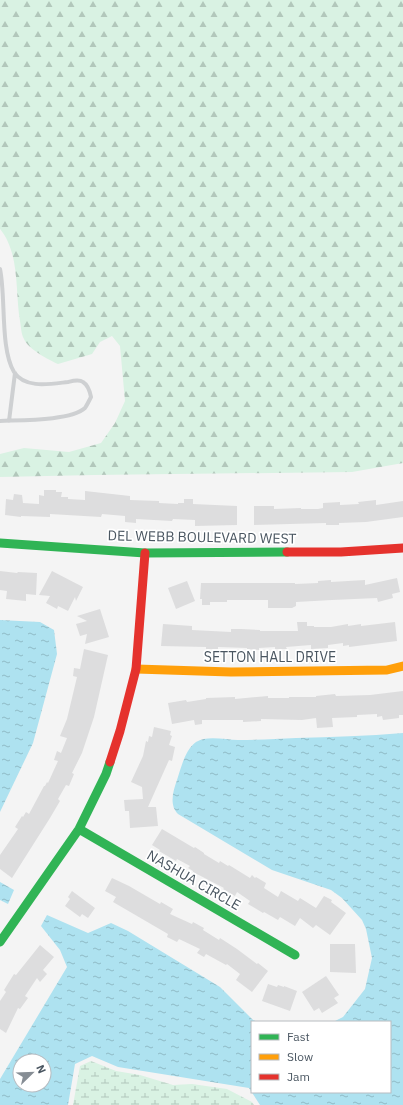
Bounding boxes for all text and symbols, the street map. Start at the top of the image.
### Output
street label: DEL WEBB BOULEVARD WEST [107,526,297,548]
street label: SETTON HALL DRIVE [204,648,336,666]
street label: NASHUA CIRCLE [144,846,244,914]
legend [251,1021,391,1093]
text: Fast [287,1029,310,1044]
text: Slow [287,1049,313,1064]
north arrow [12,1053,52,1093]
text: N [33,1063,49,1076]
text: Jam [287,1069,310,1084]

